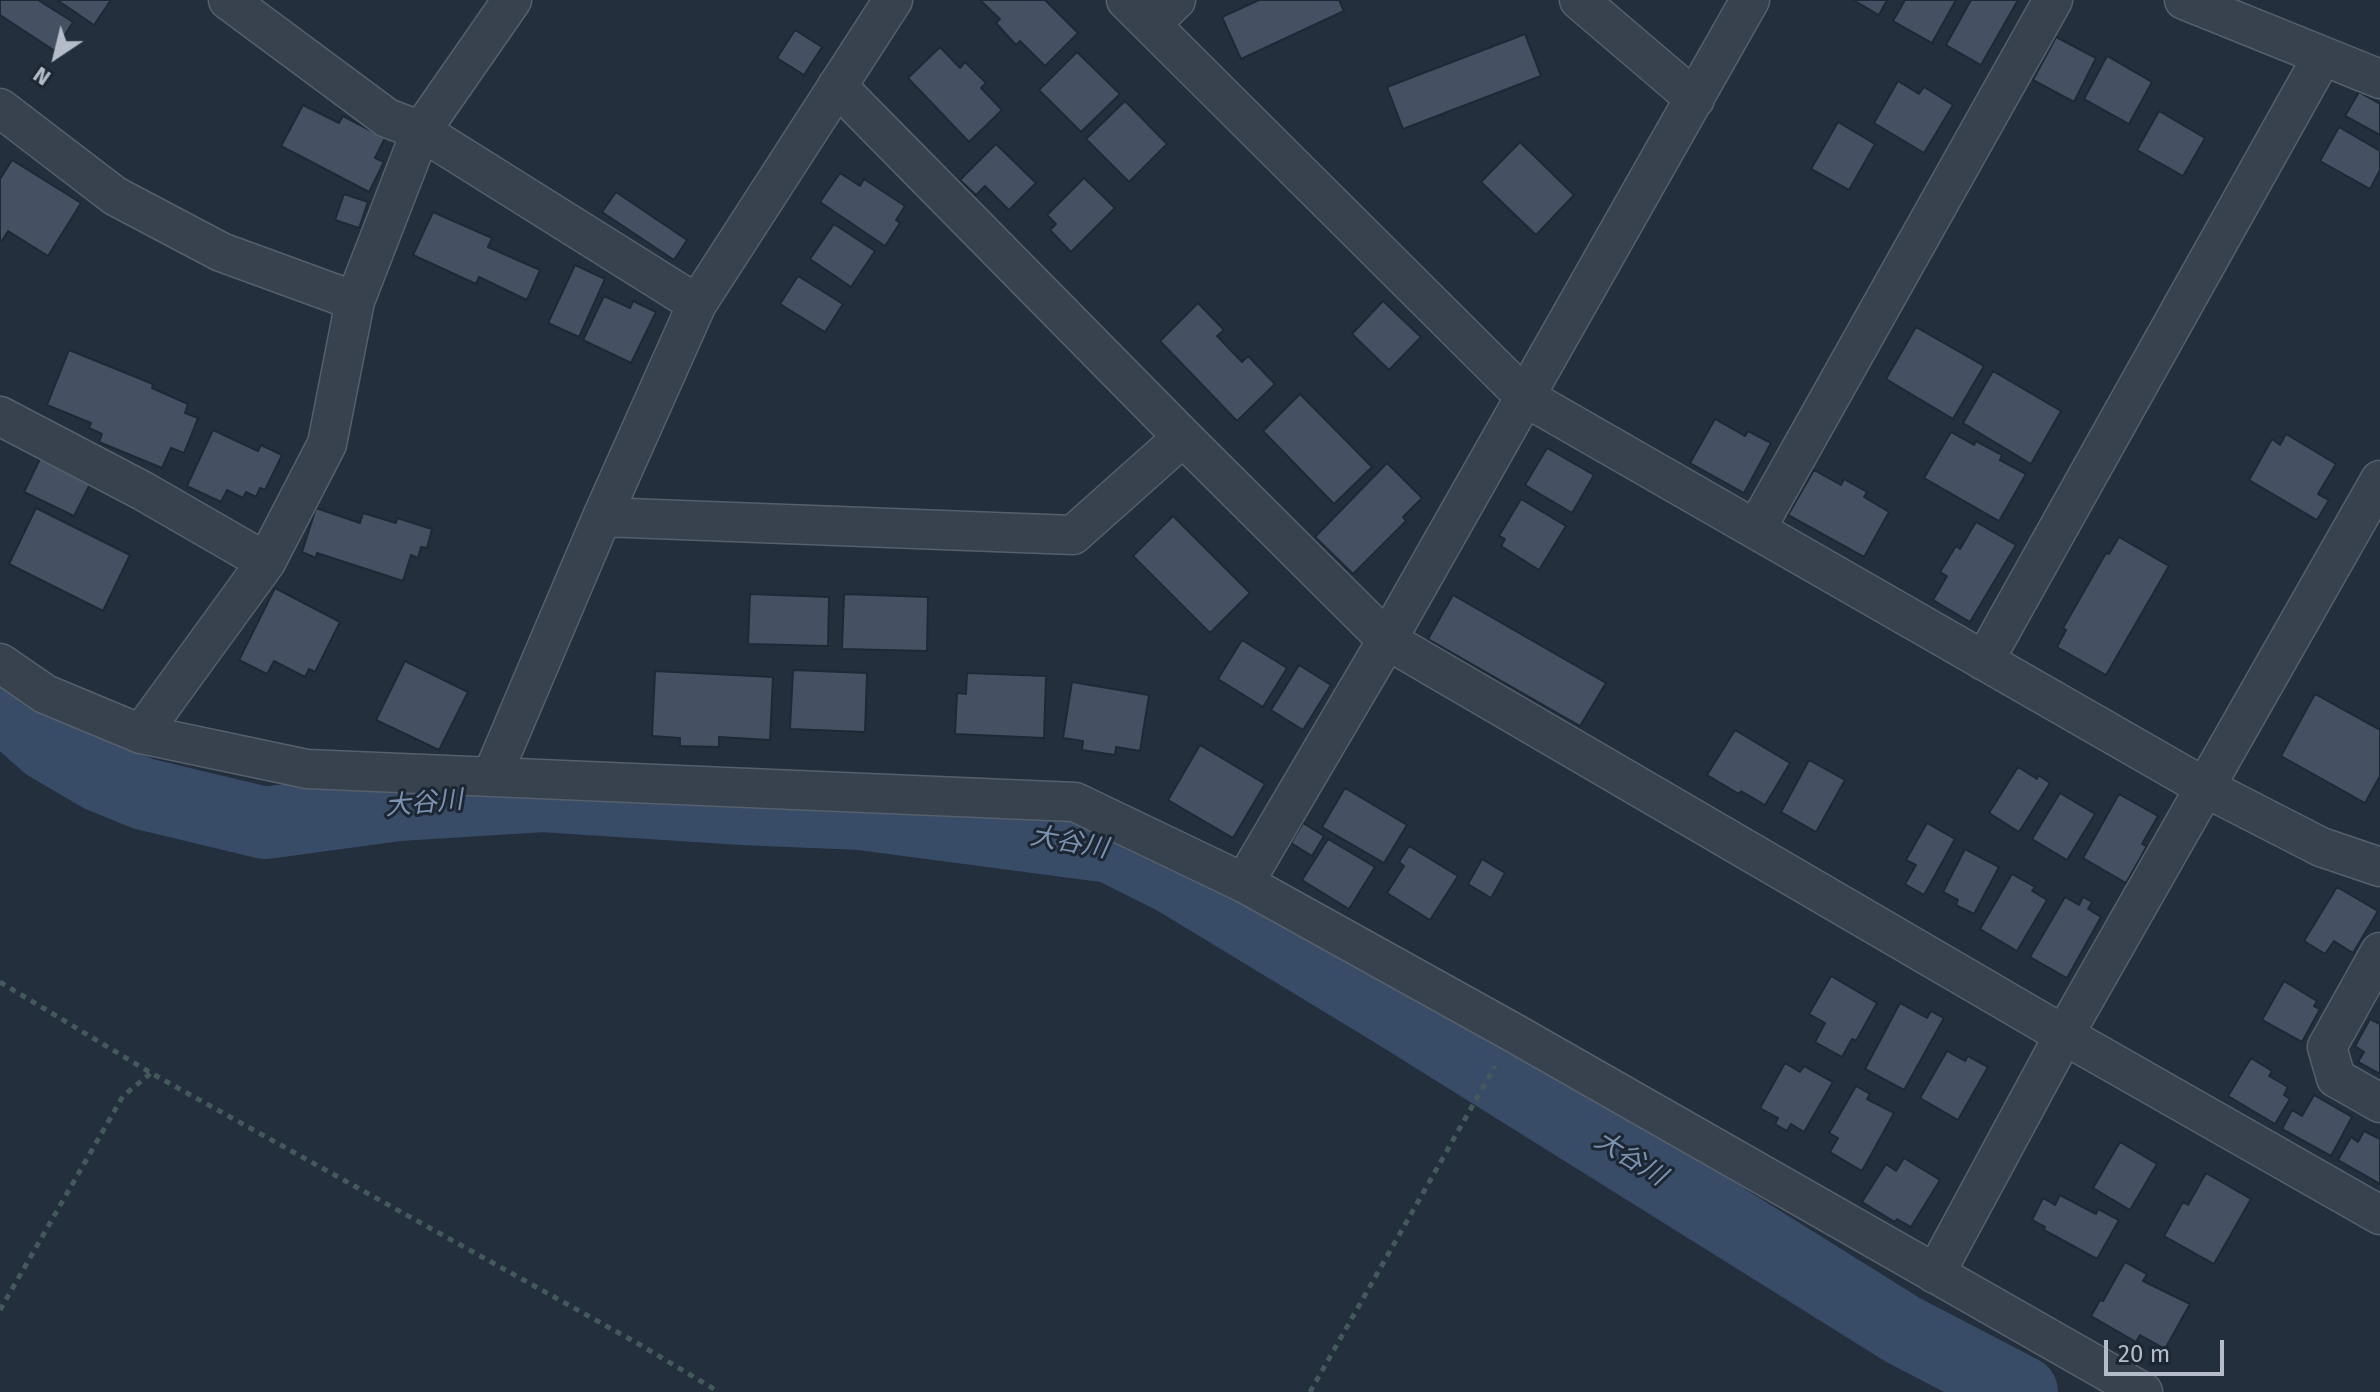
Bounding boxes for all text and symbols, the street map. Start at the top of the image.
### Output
north arrow [16,16,96,96]
text: N [28,61,56,91]
water label: 大谷川 [384,785,464,823]
water label: 大谷川 [1028,821,1110,865]
water label: 大谷川 [1589,1125,1671,1193]
scale bar [2108,1324,2228,1374]
text: 20 m [2118,1340,2170,1368]

